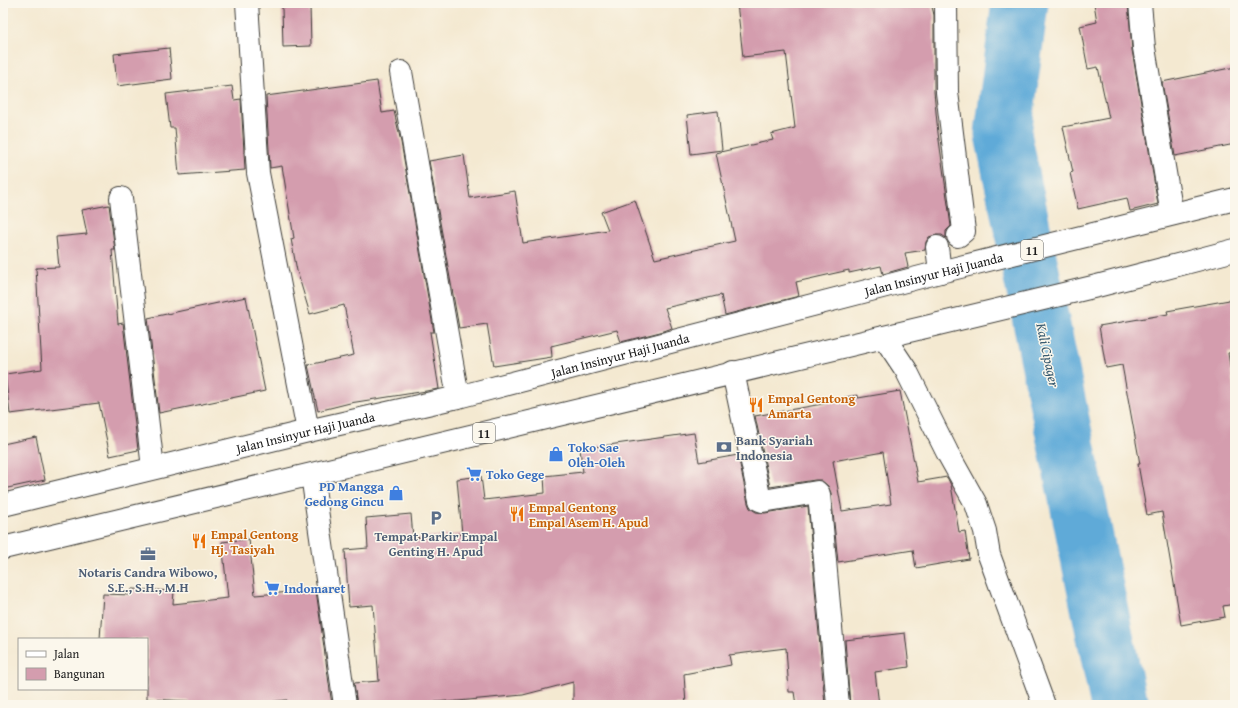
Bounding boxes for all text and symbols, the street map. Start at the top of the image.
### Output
road number: 11 [1021,240,1043,260]
street label: Jalan Insinyur Haji Juanda [861,247,1006,301]
water label: Kali Cipager [1031,320,1065,390]
street label: Jalan Insinyur Haji Juanda [547,328,692,383]
place label: Empal Gentong Amarta [768,389,856,423]
restaurant icon: Empal Gentong Amarta [747,396,765,414]
street label: Jalan Insinyur Haji Juanda [232,406,377,458]
road number: 11 [473,423,495,443]
place label: Bank Syariah Indonesia [736,431,813,465]
place label: Toko Sae Oleh-Oleh [568,438,626,472]
bank icon: Bank Syariah Indonesia [715,438,733,456]
shop icon: Toko Sae Oleh-Oleh [547,445,565,463]
supermarket icon: Toko Gege [465,465,483,483]
place label: Toko Gege [486,465,545,484]
place label: PD Mangga Gedong Gincu [305,477,385,511]
shop icon: PD Mangga Gedong Gincu [387,484,405,502]
place label: Empal Gentong Empal Asem H. Apud [529,498,649,532]
restaurant icon: Empal Gentong Empal Asem H. Apud [508,505,526,523]
parking icon: Tempat Parkir Empal Genting H. Apud [427,509,445,527]
place label: Empal Gentong Hj. Tasiyah [211,525,299,559]
place label: Tempat Parkir Empal Genting H. Apud [374,527,498,561]
restaurant icon: Empal Gentong Hj. Tasiyah [190,532,208,550]
office icon: Notaris Candra Wibowo, S.E., S.H., M.H [139,545,157,563]
place label: Notaris Candra Wibowo, S.E., S.H., M.H [79,563,218,597]
supermarket icon: Indomaret [263,579,281,597]
place label: Indomaret [284,579,345,598]
legend [18,638,148,690]
text: Jalan [52,645,79,662]
text: Bangunan [54,665,105,682]

